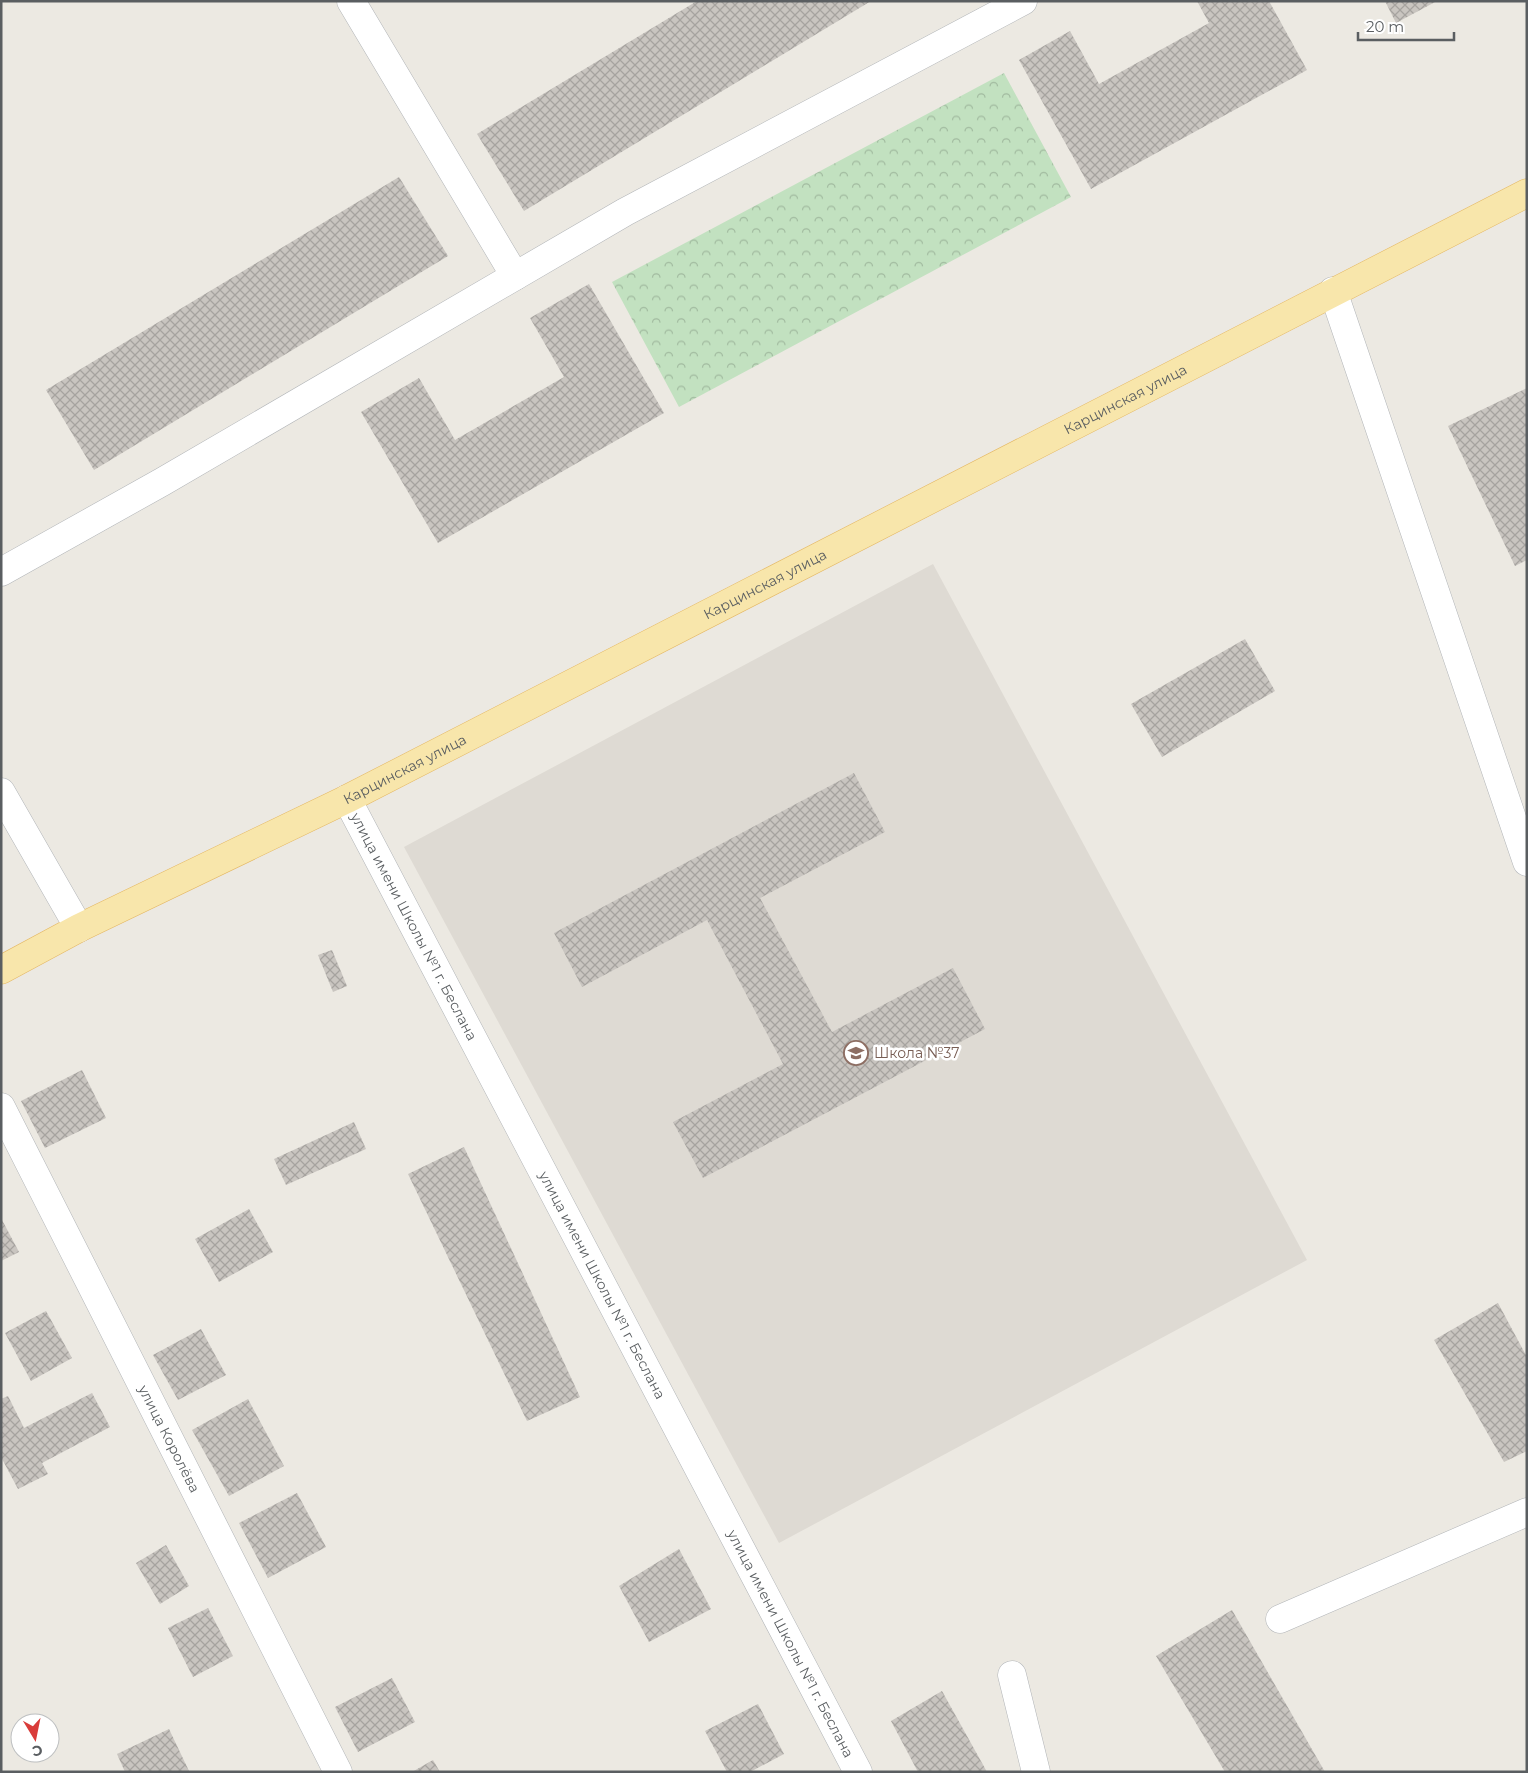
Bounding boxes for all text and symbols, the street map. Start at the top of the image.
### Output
scale bar [1358,10,1454,42]
text: 20 m [1366,17,1404,36]
street label: Карцинская улица [1061,360,1190,438]
street label: Карцинская улица [700,545,830,623]
street label: Карцинская улица [340,730,469,808]
street label: улица имени Школы №1 г. Беслана [346,809,481,1044]
school or university icon: Школа №37 [843,1040,869,1066]
place label: Школа №37 [874,1044,960,1062]
street label: улица имени Школы №1 г. Беслана [535,1167,669,1402]
street label: улица Королёва [134,1381,204,1496]
street label: улица имени Школы №1 г. Беслана [723,1526,858,1761]
north arrow [10,1713,60,1763]
text: С [31,1741,44,1761]

